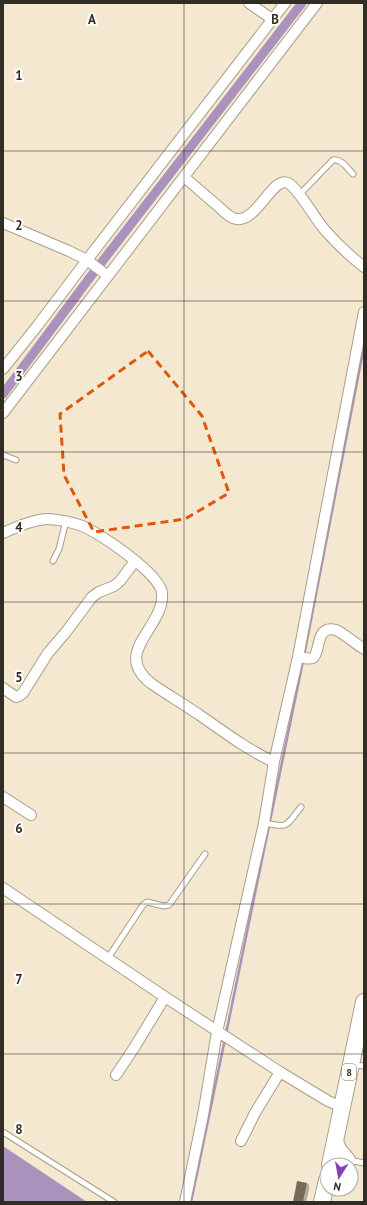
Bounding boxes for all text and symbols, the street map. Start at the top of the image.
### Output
text: A [88,11,96,28]
text: B [271,11,279,28]
text: 1 [15,67,23,84]
text: 2 [15,217,23,234]
text: 3 [15,368,23,385]
text: 4 [15,519,23,536]
text: 5 [15,669,23,686]
text: 6 [15,820,23,837]
text: 7 [15,971,23,988]
road number: 8 [342,1064,356,1080]
text: 8 [15,1121,23,1138]
north arrow [319,1157,359,1197]
text: N [332,1179,342,1194]

